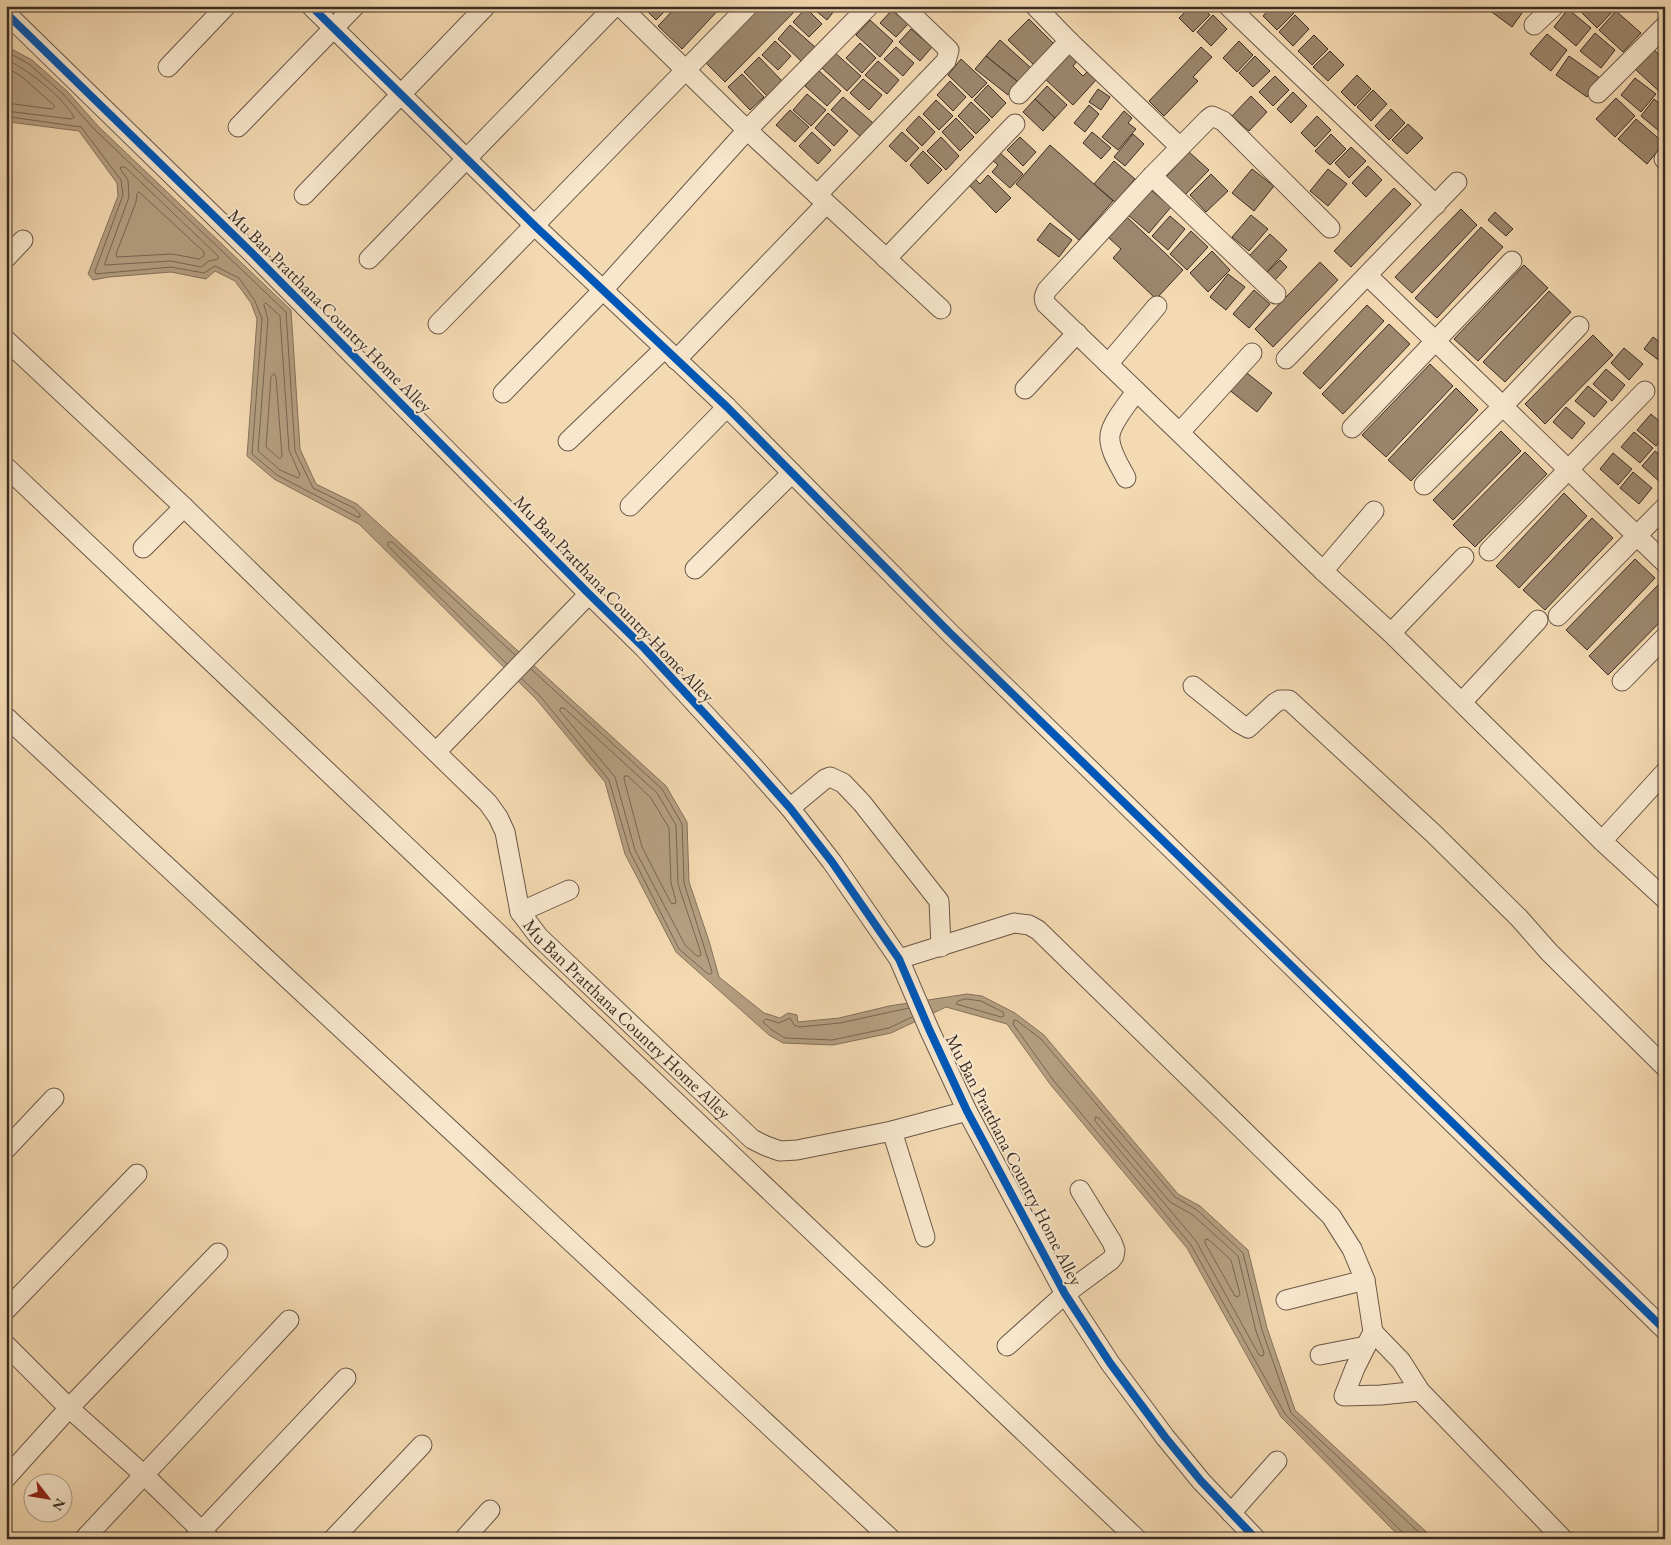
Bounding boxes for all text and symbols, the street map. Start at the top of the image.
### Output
street label: Mu Ban Pratthana Country Home Alley [223,204,437,418]
street label: Mu Ban Pratthana Country Home Alley [509,490,720,707]
street label: Mu Ban Pratthana Country Home Alley [518,914,736,1124]
street label: Mu Ban Pratthana Country Home Alley [941,1030,1088,1290]
north arrow [22,1472,72,1522]
text: N [48,1495,70,1515]

